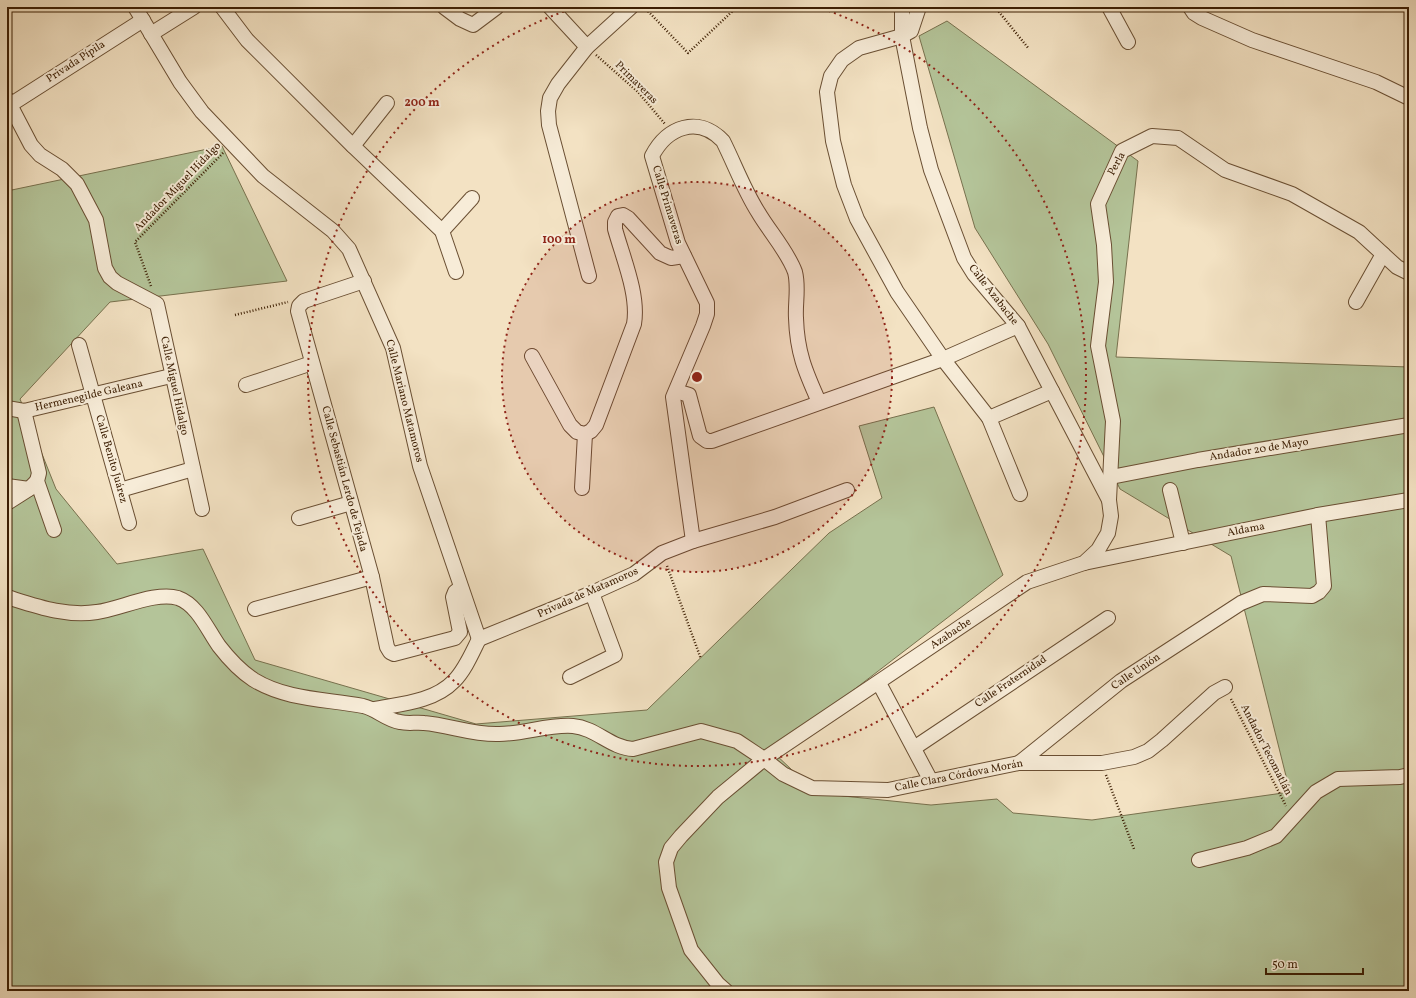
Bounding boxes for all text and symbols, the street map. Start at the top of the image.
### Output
street label: Privada Pípila [44,37,109,87]
street label: Primaveras [611,58,661,108]
text: 200 m [404,95,440,111]
street label: Andador Miguel Hidalgo [131,139,225,235]
street label: Perla [1104,149,1130,178]
street label: Calle Primaveras [648,164,686,246]
text: 100 m [542,232,576,248]
street label: Calle Azabache [965,262,1021,328]
street label: Calle Miguel Hidalgo [156,335,192,437]
street label: Calle Mariano Matamoros [381,338,427,464]
centre of rings [690,370,704,384]
street label: Hermenegilde Galeana [34,376,145,416]
street label: Calle Sebastián Lerdo de Tejada [317,404,371,554]
street label: Calle Benito Juárez [91,413,131,505]
street label: Andador 20 de Mayo [1208,435,1310,465]
street label: Aldama [1226,519,1267,541]
street label: Privada de Matamoros [535,564,641,622]
street label: Azabache [927,615,975,653]
street label: Calle Unión [1108,650,1164,694]
street label: Calle Fraternidad [972,652,1050,712]
street label: Andador Tecomatlán [1237,702,1296,799]
street label: Calle Clara Córdova Morán [894,756,1025,796]
scale bar [1266,950,1363,976]
text: 50 m [1272,957,1298,973]

